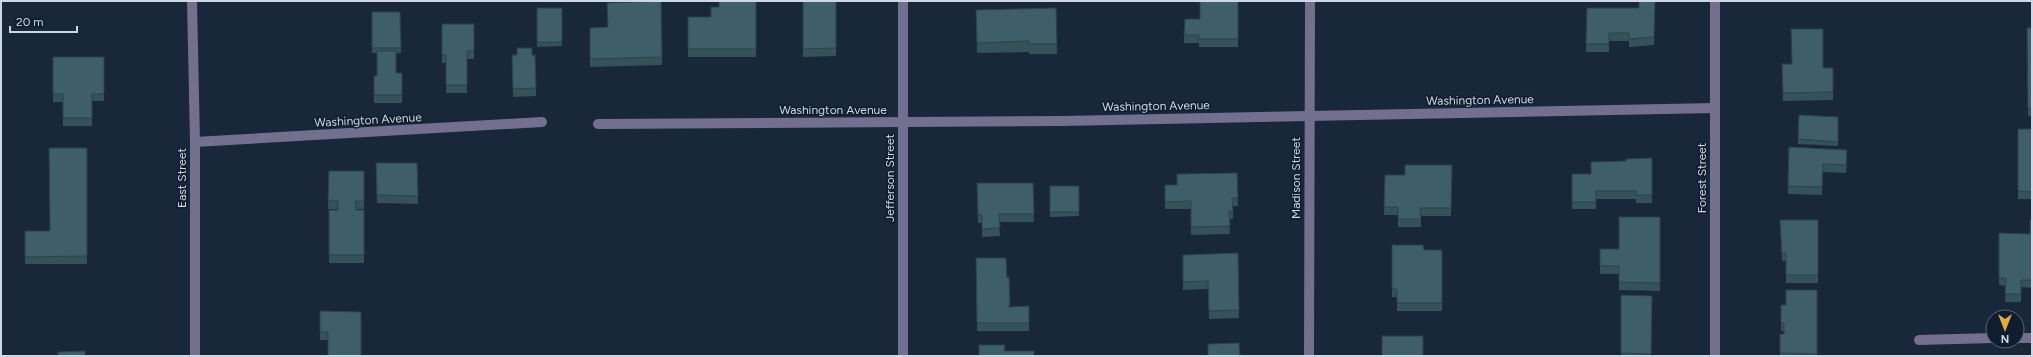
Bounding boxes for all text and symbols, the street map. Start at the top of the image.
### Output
scale bar [10,8,77,34]
text: 20 m [16,15,44,29]
street label: Washington Avenue [1426,92,1534,108]
street label: Washington Avenue [1102,98,1210,114]
street label: Washington Avenue [779,103,887,117]
street label: Washington Avenue [314,110,423,130]
street label: Jefferson Street [883,134,897,222]
street label: Madison Street [1289,137,1303,219]
street label: Forest Street [1695,142,1709,213]
street label: East Street [175,148,189,208]
north arrow [1985,309,2025,349]
text: N [2001,332,2009,345]

